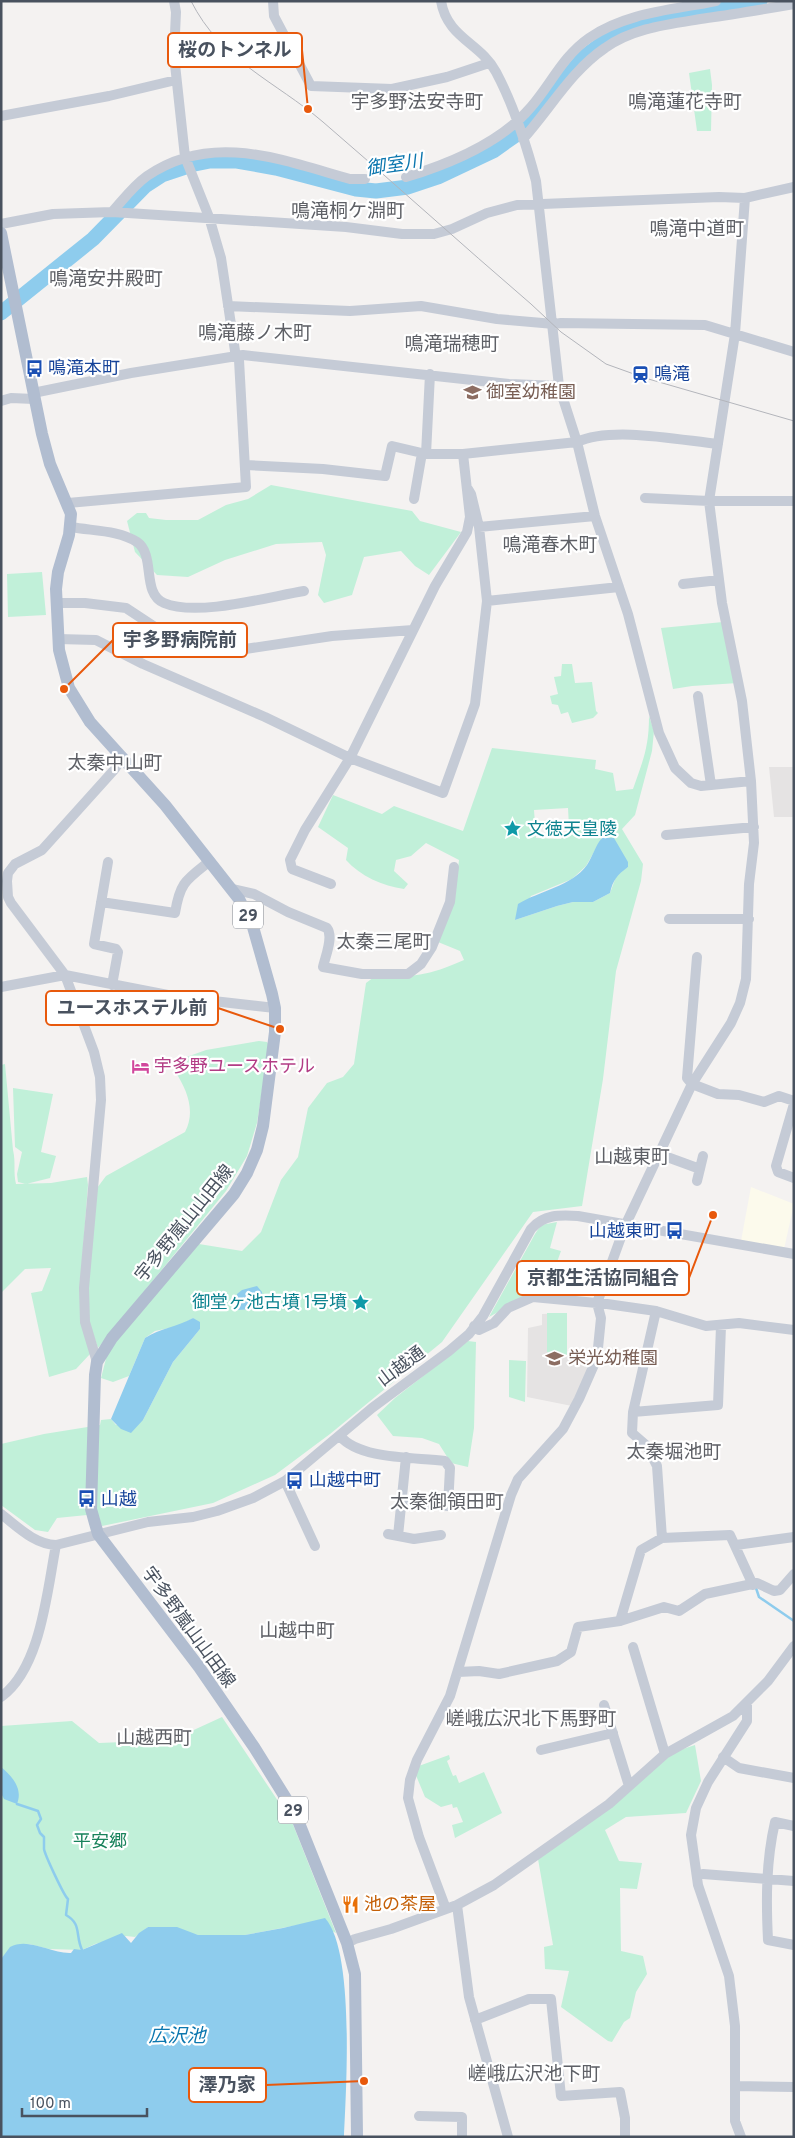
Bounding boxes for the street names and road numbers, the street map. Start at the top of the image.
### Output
road number: 29 [233,902,263,928]
street label: 宇多野嵐山山田線 [131,1161,239,1287]
street label: 山越通 [373,1342,430,1393]
street label: 宇多野嵐山山田線 [136,1563,239,1693]
road number: 29 [278,1796,308,1824]

